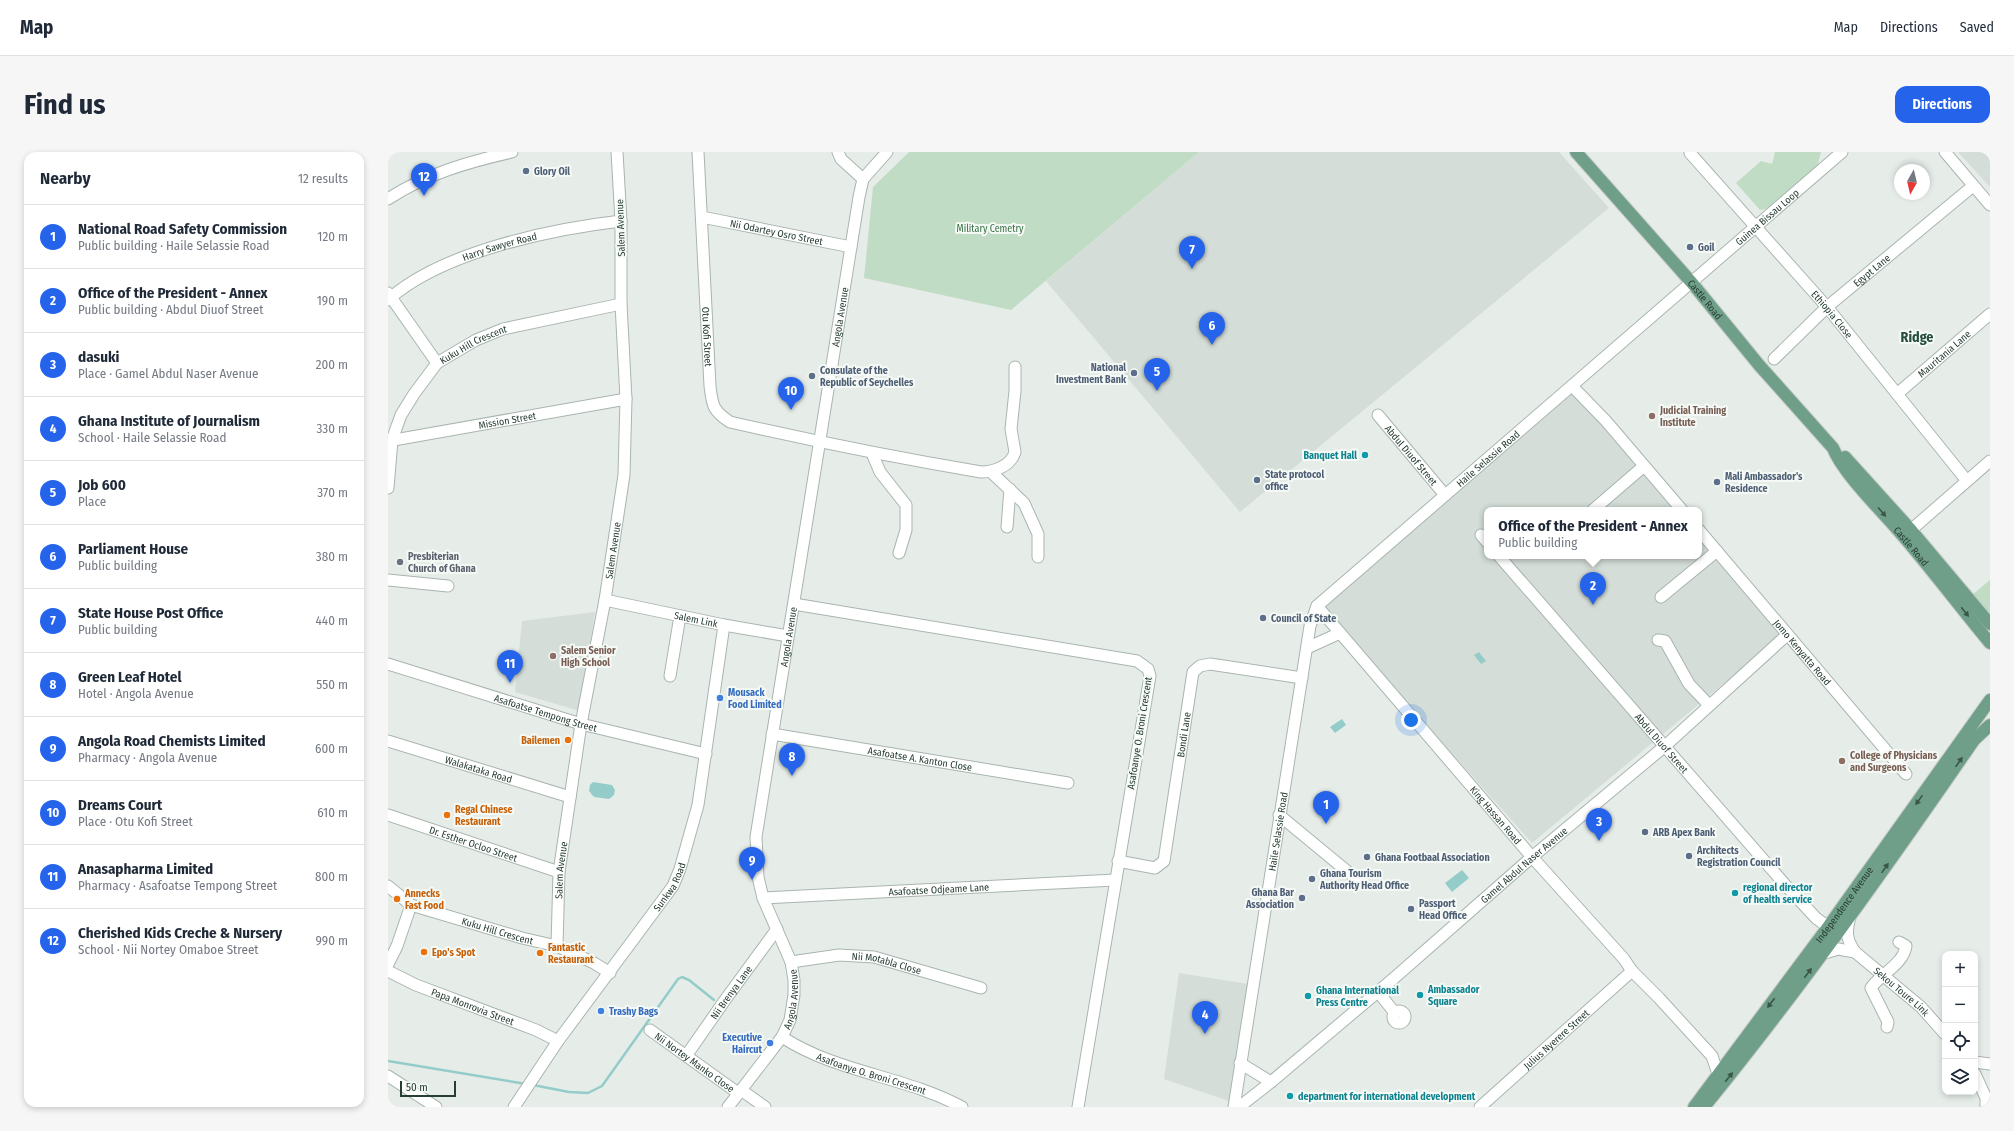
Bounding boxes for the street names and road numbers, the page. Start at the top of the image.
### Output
street label: Guinea Bissau Loop [1733,187,1802,248]
street label: Salem Avenue [614,199,628,257]
street label: Nii Odartey Osro Street [729,218,825,248]
street label: Harry Sawyer Road [461,231,538,264]
street label: Egypt Lane [1851,252,1893,290]
street label: Castle Road [1685,277,1724,322]
street label: Angola Avenue [830,286,851,348]
street label: Ethiopia Close [1808,289,1855,341]
street label: Otu Kofi Street [699,307,714,368]
street label: Kuku Hill Crescent [438,323,509,367]
street label: Mauritania Lane [1916,328,1974,380]
street label: Mission Street [478,410,538,432]
street label: Abdul Diuof Street [1382,423,1440,489]
street label: Haile Selassie Road [1454,428,1523,490]
street label: Salem Avenue [603,521,624,580]
street label: Castle Road [1891,525,1931,569]
street label: Angola Avenue [778,606,800,668]
street label: Salem Link [673,610,719,631]
street label: Jomo Kenyatta Road [1771,617,1833,688]
street label: Asafoanye O. Broni Crescent [1125,675,1155,790]
street label: Asafoatse Tempong Street [493,692,599,735]
street label: Bondi Lane [1175,711,1194,758]
street label: Abdul Diuof Street [1632,711,1691,777]
street label: Asafoatse A. Kanton Close [867,745,973,774]
street label: Walakataka Road [443,754,514,786]
street label: King Hassan Road [1467,784,1523,847]
street label: Haile Selassie Road [1266,791,1291,872]
street label: Dr. Esther Ocloo Street [428,824,519,865]
street label: Gamel Abdul Naser Avenue [1479,825,1570,906]
street label: Salem Avenue [553,841,570,899]
street label: Sunkwa Road [651,861,689,914]
street label: Independence Avenue [1813,865,1876,946]
street label: Asafoatse Odjeame Lane [888,881,989,899]
street label: Kuku Hill Crescent [460,915,535,948]
street label: Nii Motabla Close [851,951,923,977]
street label: Nii Brenya Lane [708,964,755,1022]
street label: Sekou Toure Link [1871,965,1931,1019]
street label: Angola Avenue [781,968,801,1031]
street label: Papa Monrovia Street [430,986,516,1028]
street label: Julius Nyerere Street [1521,1007,1592,1072]
street label: Nii Nortey Manko Close [652,1030,736,1095]
street label: Asafoanye O. Broni Crescent [815,1051,928,1098]

